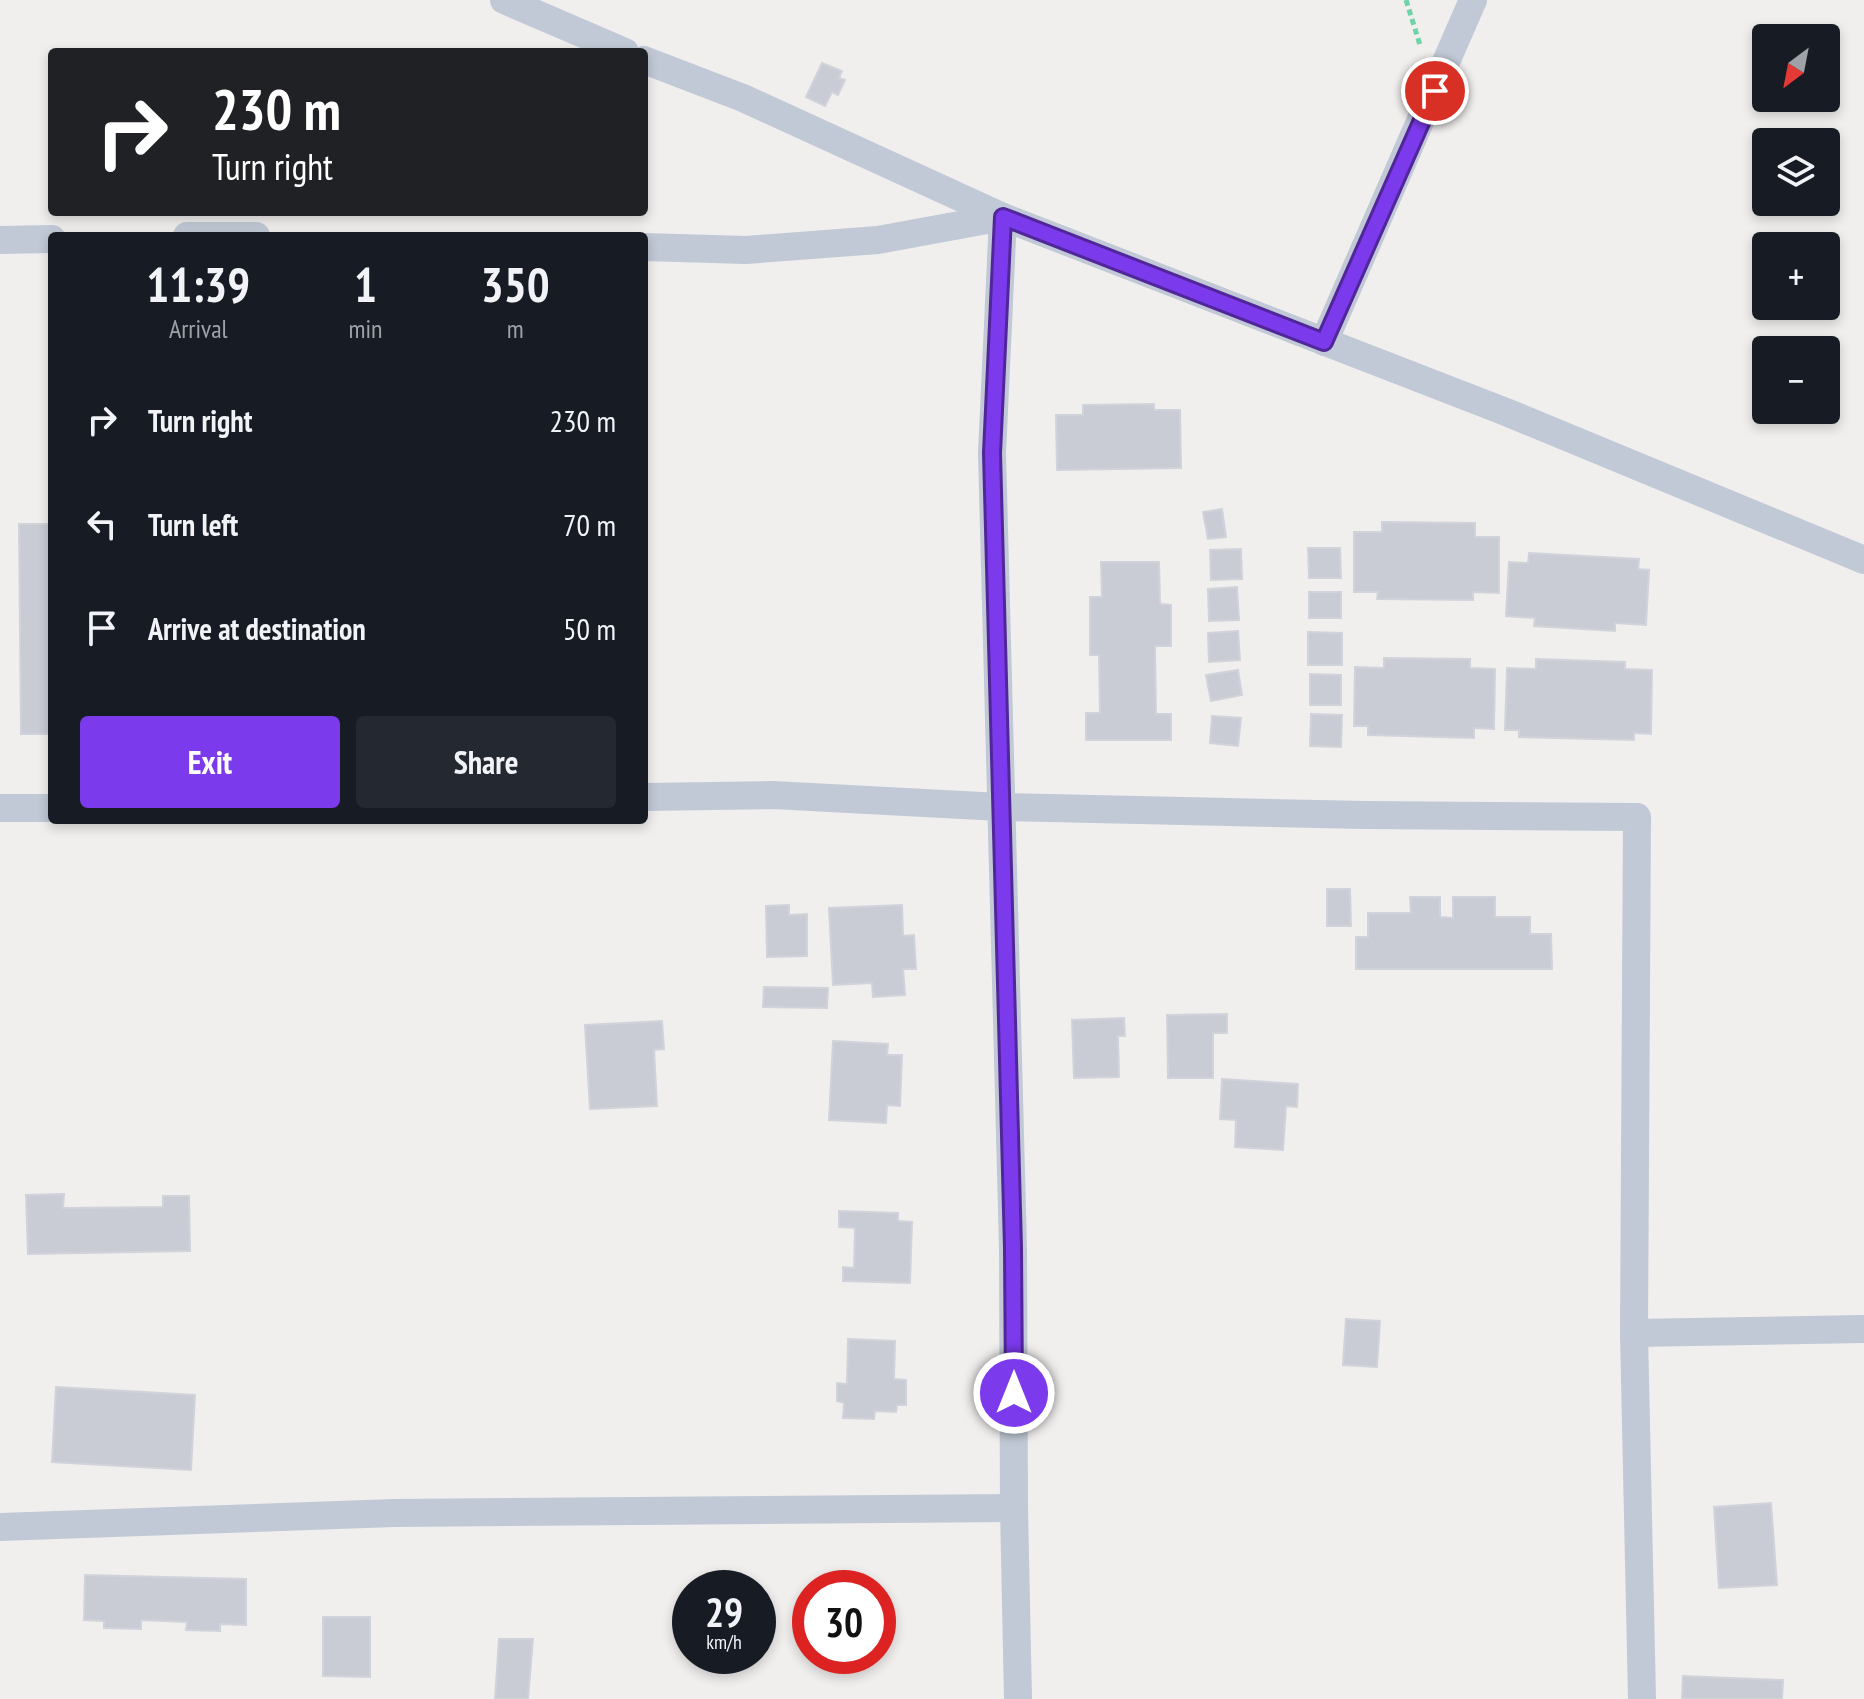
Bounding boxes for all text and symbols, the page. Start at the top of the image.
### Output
north arrow [1752,24,1840,112]
map controls [1752,24,1840,424]
pin [1401,57,1469,125]
icon: arrive [1413,69,1457,113]
text: 230 m [212,73,341,145]
icon: right [80,80,184,184]
button: layers [1752,128,1840,216]
text: Turn right [212,143,333,190]
button: + [1752,232,1840,320]
text: 11:39 [146,253,250,315]
text: 1 [354,253,377,315]
text: 350 [481,253,550,315]
text: Arrival [169,312,228,345]
text: min [348,312,382,345]
text: m [507,312,524,345]
button: − [1752,336,1840,424]
icon: right [80,398,124,442]
text: Turn right [148,401,252,440]
text: 230 m [550,401,616,440]
icon: left [80,502,124,546]
text: Turn left [148,505,238,544]
text: 70 m [563,505,616,544]
icon: arrive [80,606,124,650]
text: Arrive at destination [148,609,366,648]
text: 50 m [563,609,616,648]
button: Exit [80,716,340,808]
button: Share [356,716,616,808]
position arrow [972,1351,1056,1435]
speed limit sign: 30 [792,1570,896,1674]
text: 29 [705,1586,743,1638]
text: km/h [706,1629,742,1655]

